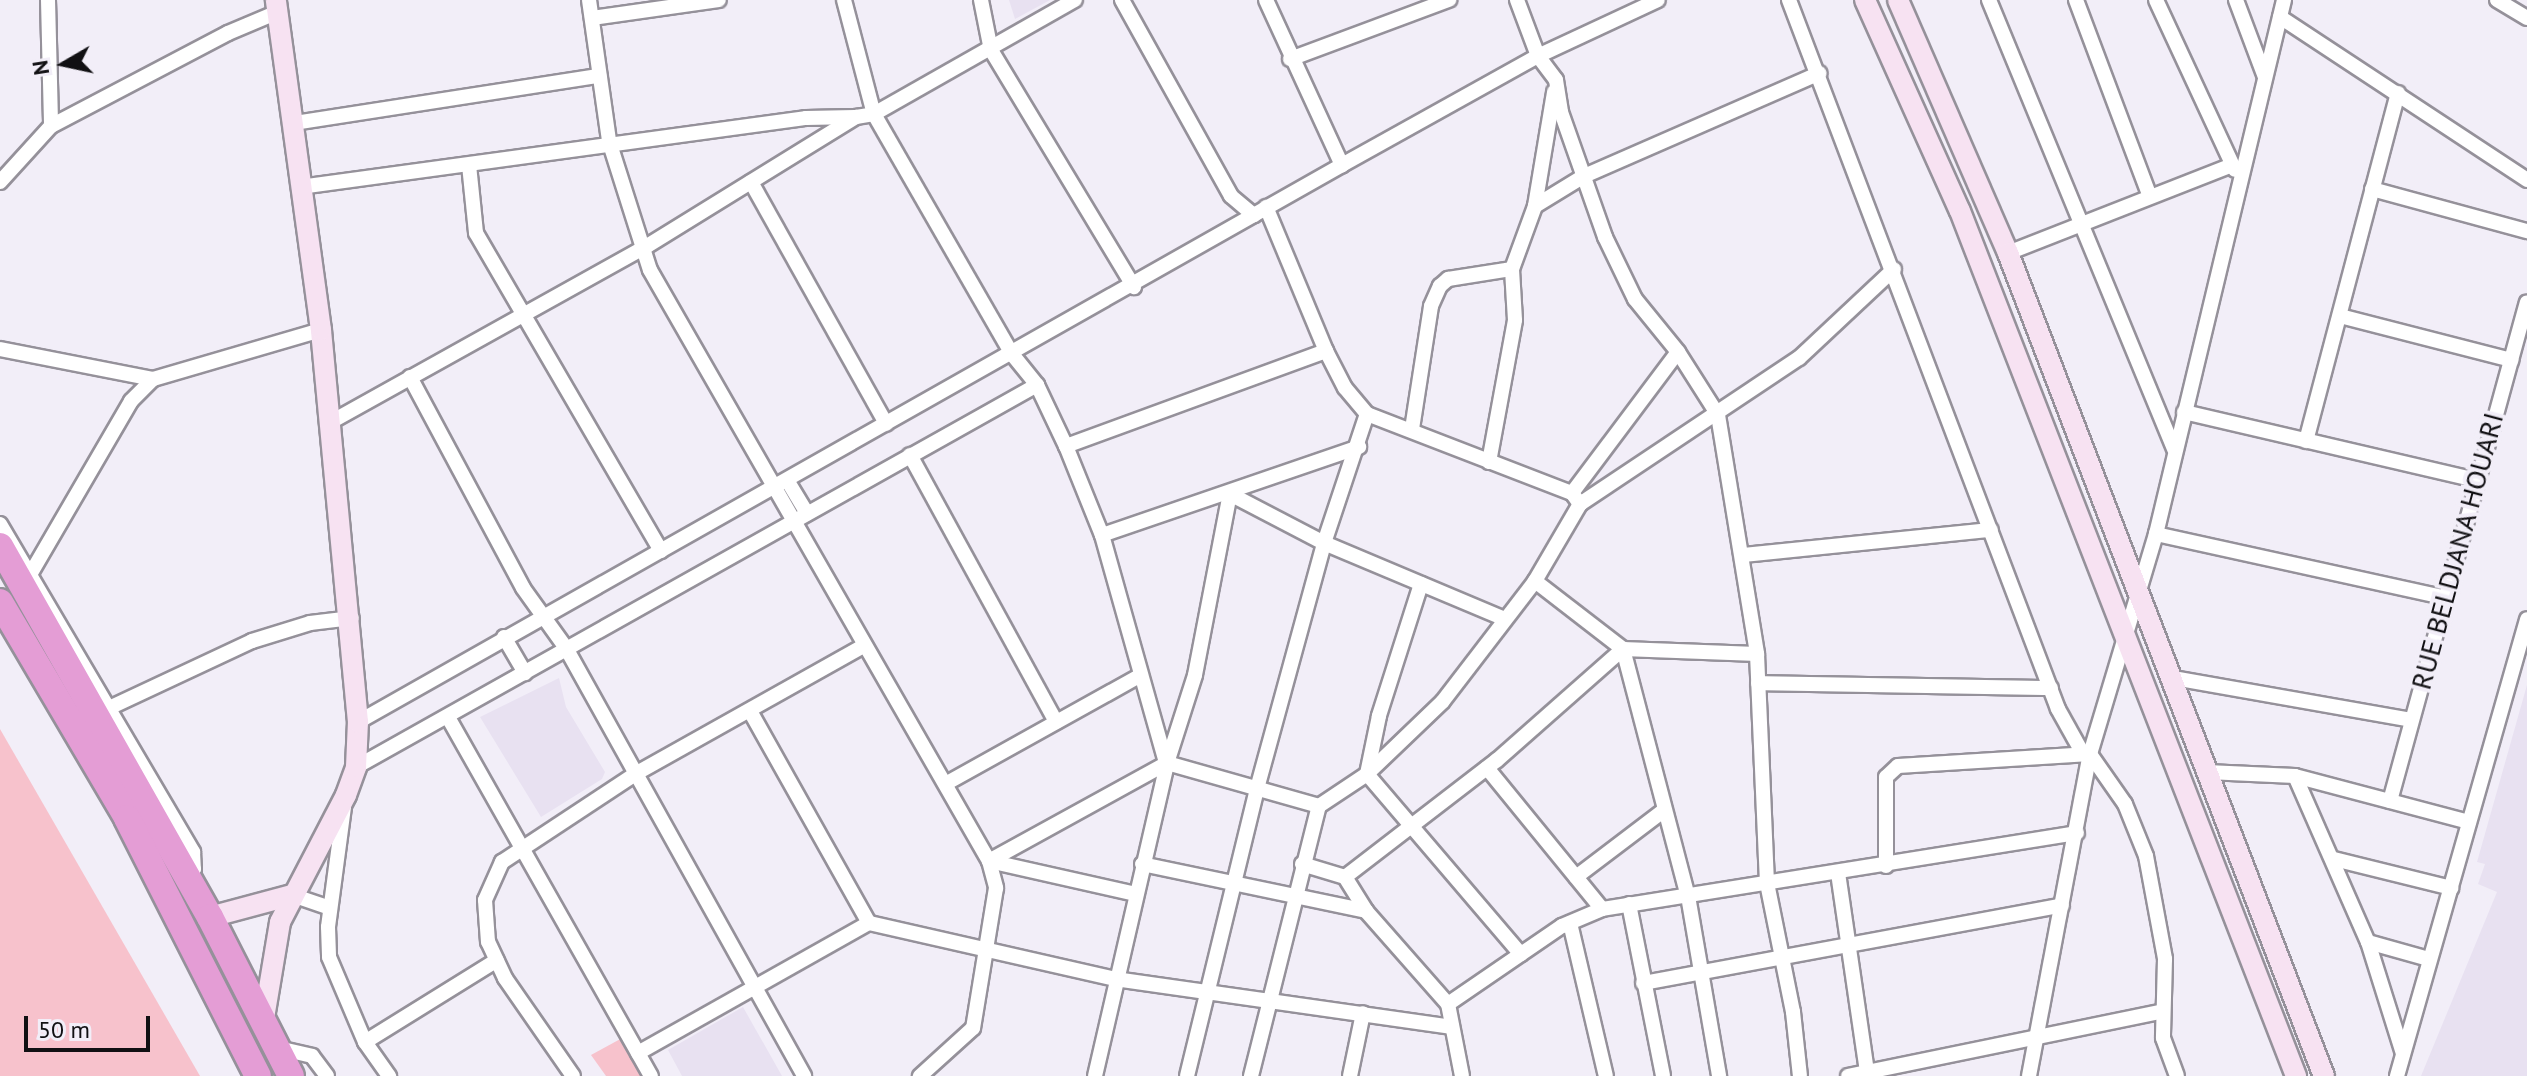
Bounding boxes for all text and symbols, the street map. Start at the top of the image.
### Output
north arrow [24,24,104,104]
text: N [25,58,55,77]
street label: RUE BELDJANA HOUARI [2404,408,2510,694]
scale bar [28,1000,154,1050]
text: 50 m [38,1014,90,1045]

